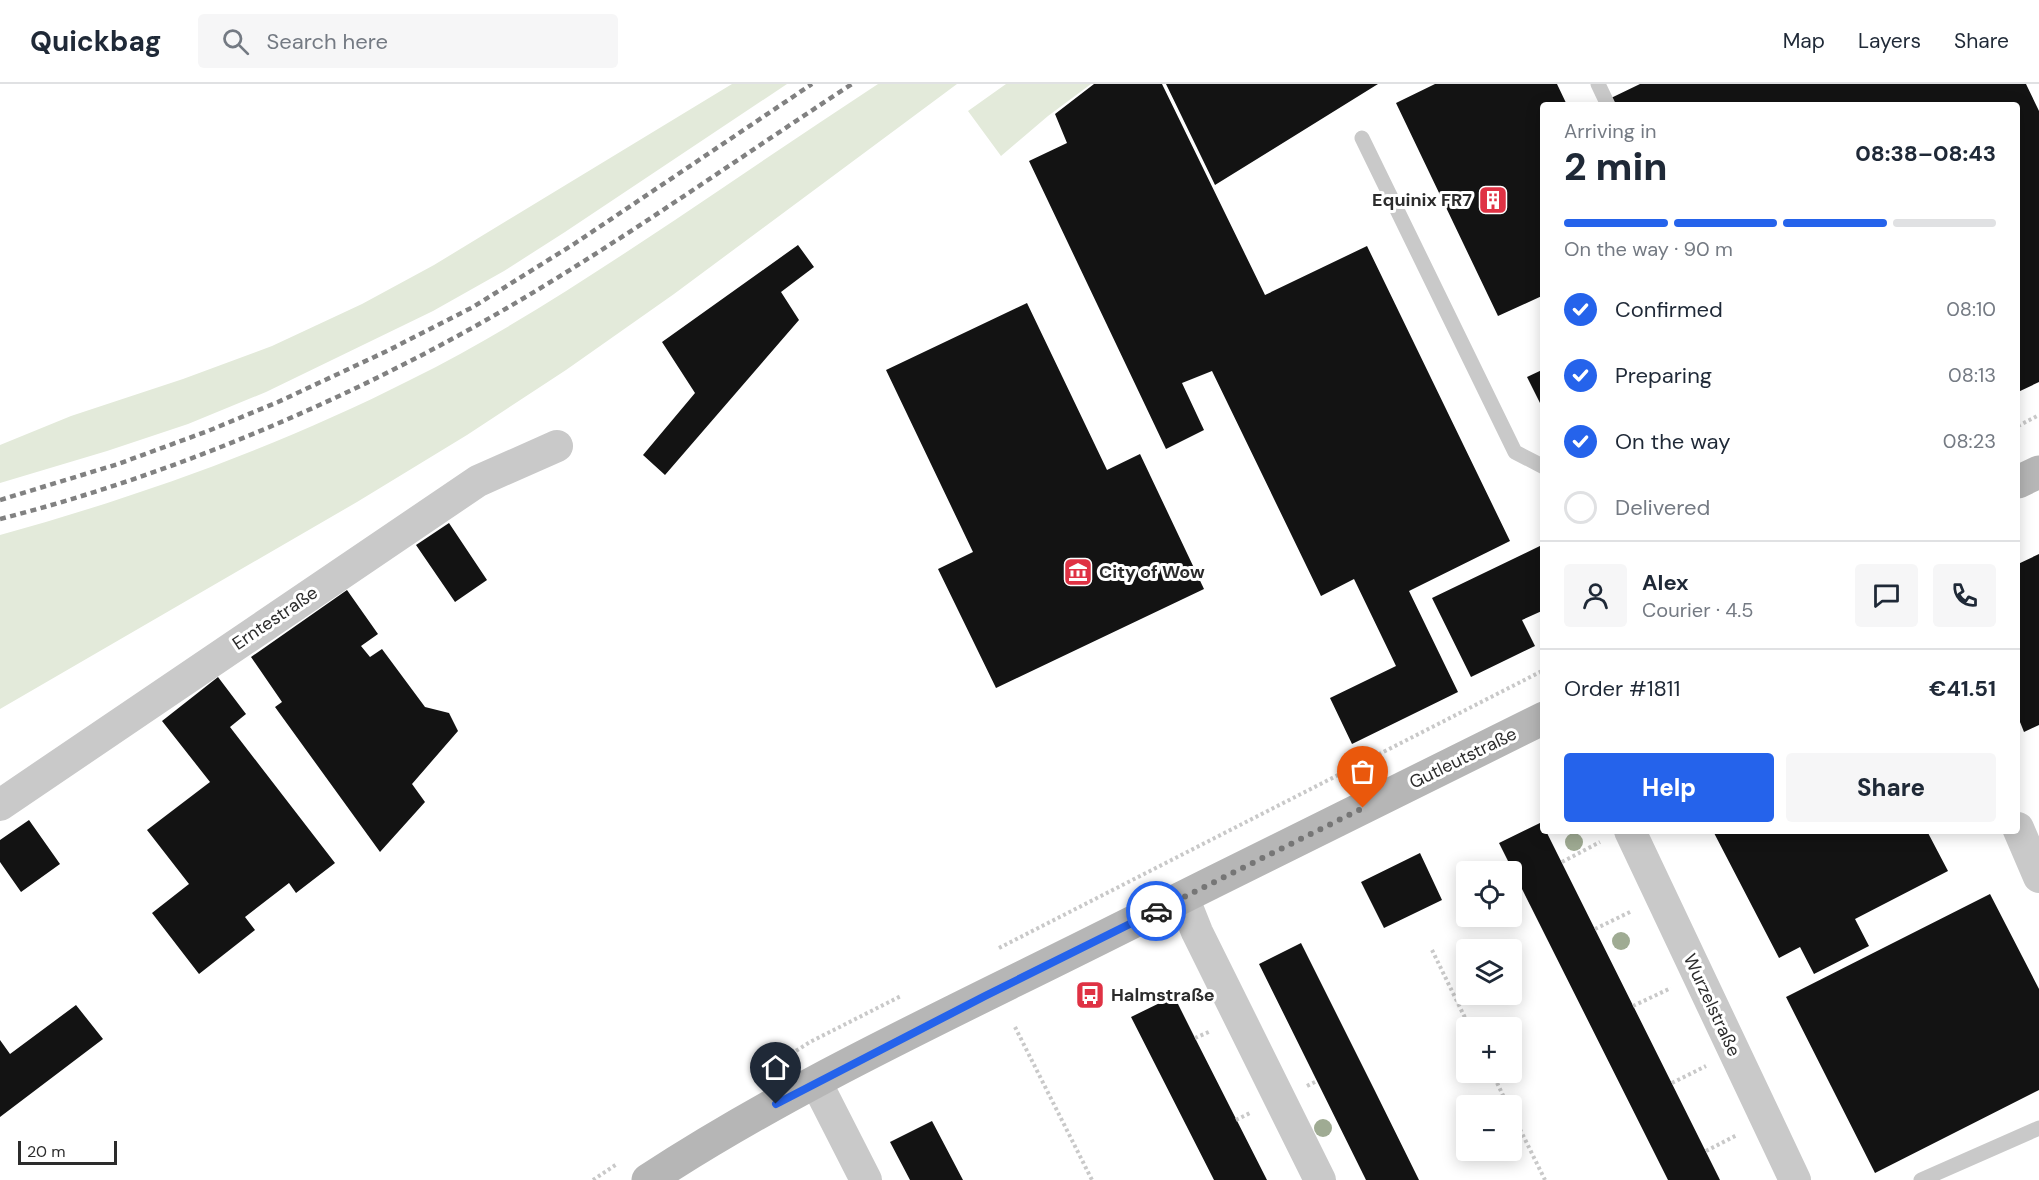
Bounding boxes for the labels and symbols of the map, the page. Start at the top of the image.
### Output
building icon: Equinix FR7 [1477,184,1509,216]
place label: Equinix FR7 [1372,188,1472,212]
museum icon: City of Wow [1062,556,1094,588]
place label: City of Wow [1099,560,1205,584]
street label: Erntestraße [228,581,322,655]
street label: Gutleutstraße [1405,722,1521,794]
pin [1337,746,1388,808]
courier [1126,881,1186,941]
street label: Wurzelstraße [1678,950,1746,1060]
bus stop icon: Halmstraße [1074,979,1106,1011]
place label: Halmstraße [1111,983,1215,1007]
pin [750,1042,801,1104]
scale bar [18,1138,117,1166]

